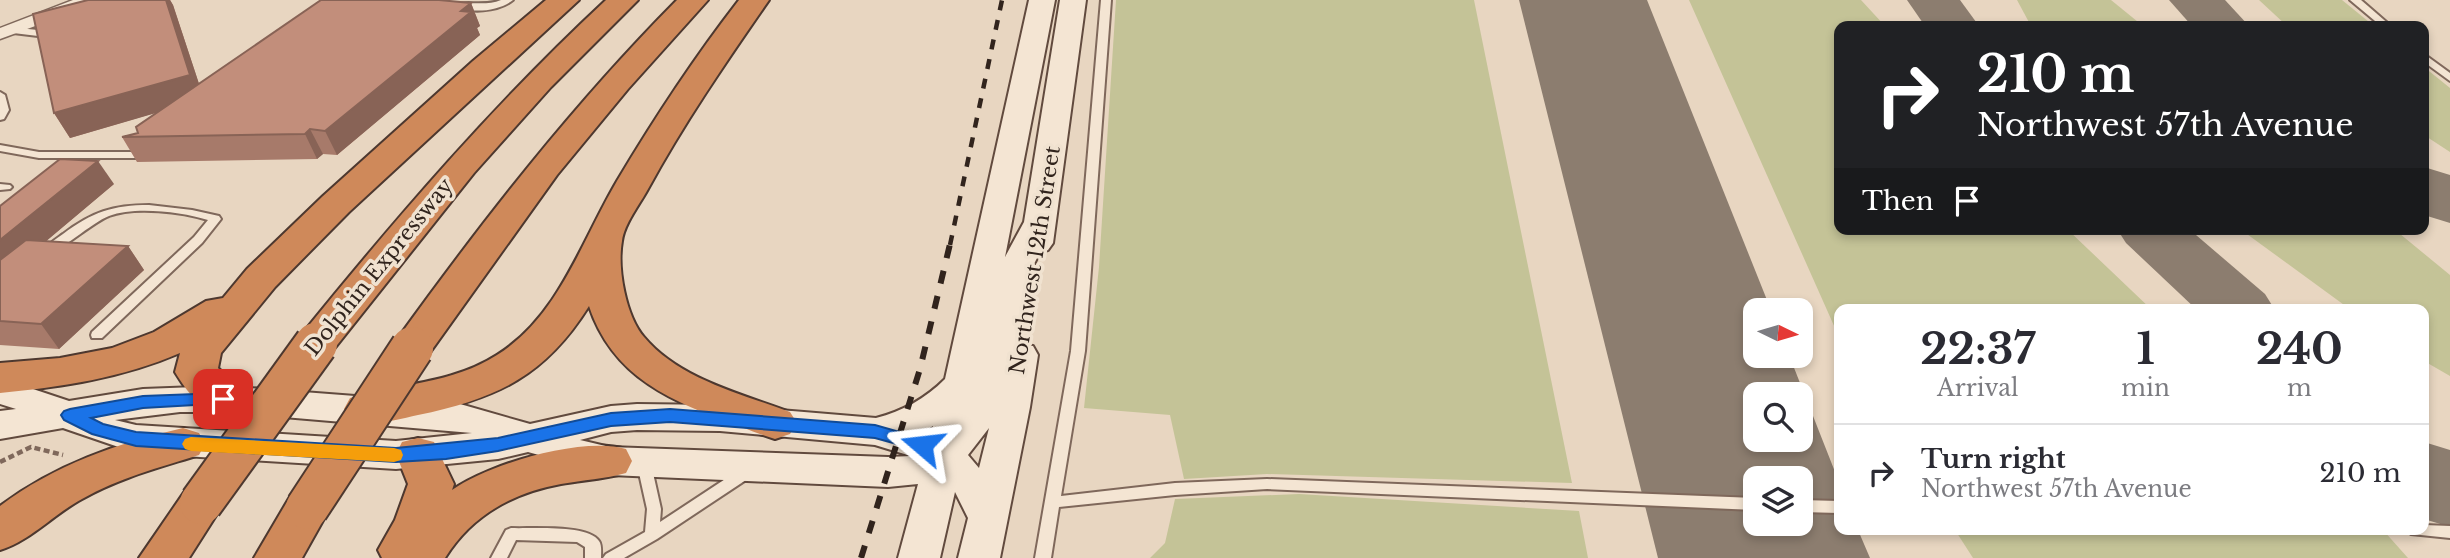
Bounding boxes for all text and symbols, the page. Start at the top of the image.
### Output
text: 210 m [1977,44,2135,105]
icon: right [1862,49,1953,140]
text: Northwest 57th Avenue [1977,105,2354,145]
street label: Northwest 12th Street [1004,144,1066,376]
street label: Dolphin Expressway [299,173,459,361]
icon: arrive [1948,182,1986,220]
text: Then [1862,185,1934,217]
north arrow [1743,298,1813,368]
map controls [1743,298,1813,536]
text: 22:37 [1920,323,2035,375]
text: 1 [2136,323,2155,375]
text: 240 [2256,323,2343,375]
pin [193,369,253,429]
text: Arrival [1937,374,2018,402]
text: min [2121,374,2170,402]
text: m [2287,374,2312,402]
icon: arrive [204,380,242,418]
button: search [1743,382,1813,452]
position arrow [885,408,959,482]
text: Turn right [1921,443,2066,475]
icon: right [1862,454,1900,492]
text: 210 m [2319,457,2401,489]
button: layers [1743,466,1813,536]
text: Northwest 57th Avenue [1921,475,2192,503]

